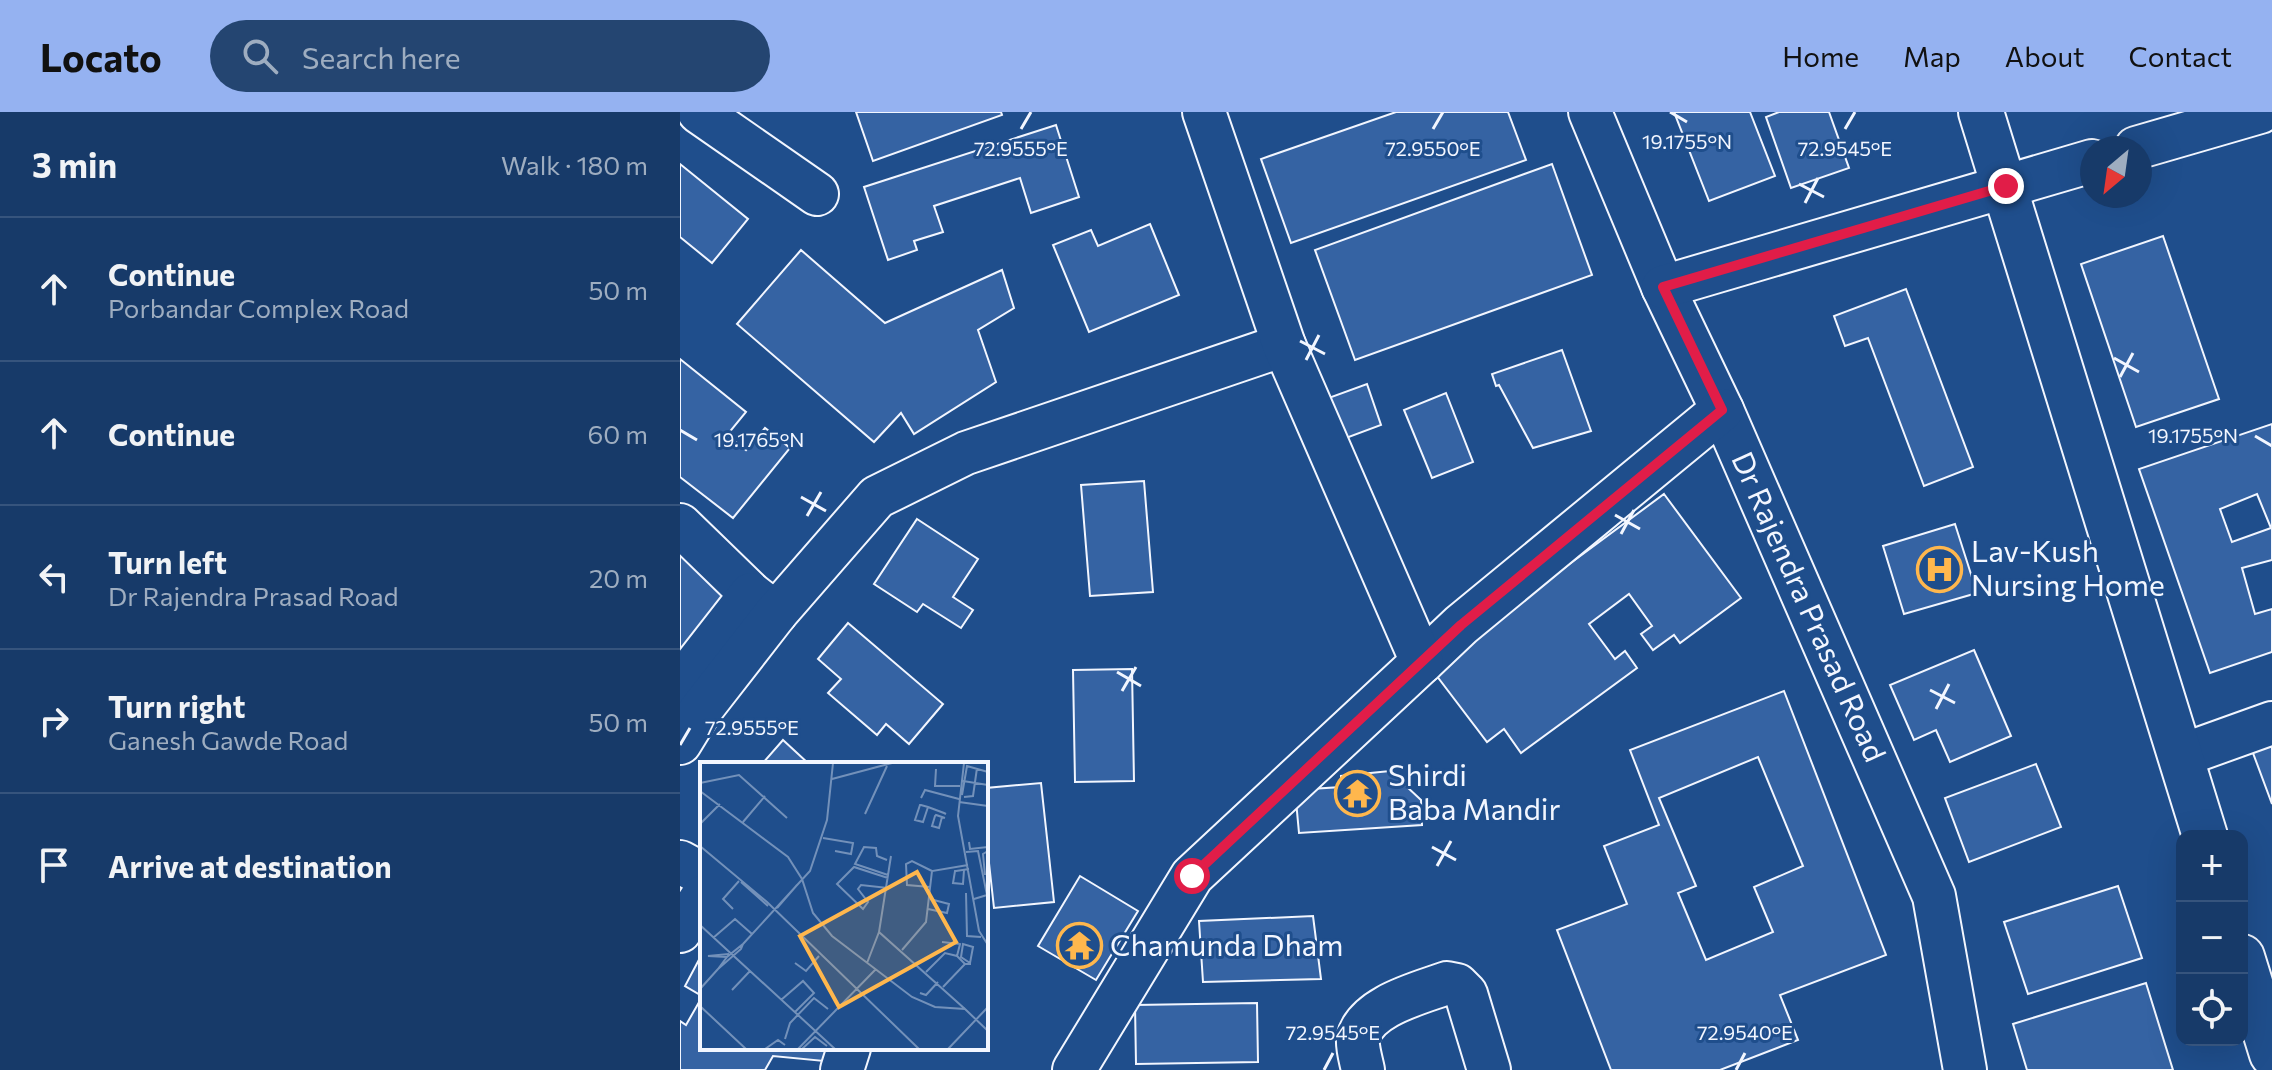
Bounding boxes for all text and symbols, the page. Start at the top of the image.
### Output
search box [210,20,770,92]
text: Locato [40,33,162,80]
icon: search [238,34,282,78]
text: Search here [302,38,460,75]
text: Home [1782,39,1859,73]
text: Map [1903,39,1961,73]
text: About [2005,39,2085,73]
text: Contact [2129,39,2232,73]
text: 19.1755°N [1642,129,1732,153]
text: 72.9555°E [974,136,1068,160]
text: 72.9550°E [1385,136,1481,160]
text: 72.9545°E [1798,136,1892,160]
north arrow [2080,136,2152,208]
text: 3 min [32,143,117,185]
text: Walk · 180 m [501,149,648,180]
route end [1988,168,2024,204]
text: Continue [108,255,235,292]
icon: ahead [32,267,76,311]
text: 50 m [588,274,648,305]
text: Porbandar Complex Road [108,292,409,323]
icon: ahead [32,411,76,455]
text: Continue [108,415,235,452]
text: 60 m [588,418,648,449]
text: 19.1755°N [2148,423,2238,447]
text: 19.1765°N [714,427,804,451]
street label: Dr Rajendra Prasad Road [1725,445,1895,767]
place label: Lav-Kush Nursing Home [1971,531,2165,602]
text: Turn left [108,543,227,580]
hospital icon: Lav-Kush Nursing Home [1916,545,1964,593]
icon: left [32,555,76,599]
text: 20 m [589,562,648,593]
text: Dr Rajendra Prasad Road [108,580,399,611]
text: Turn right [108,687,245,724]
icon: right [32,699,76,743]
text: 50 m [588,706,648,737]
text: 72.9555°E [705,715,799,739]
text: Ganesh Gawde Road [108,724,348,755]
place label: Shirdi Baba Mandir [1388,755,1561,826]
inset map [700,762,988,1050]
temple icon: Shirdi Baba Mandir [1333,769,1381,817]
map controls [2176,830,2248,1046]
button: + [2176,830,2248,902]
icon: arrive [32,843,76,887]
text: Arrive at destination [108,847,392,884]
route start [1174,858,1210,894]
button: − [2176,902,2248,974]
temple icon: Chamunda Dham [1055,922,1103,970]
place label: Chamunda Dham [1110,925,1343,962]
button: locate [2176,974,2248,1046]
text: 72.9545°E [1286,1020,1380,1044]
text: 72.9540°E [1697,1020,1793,1044]

